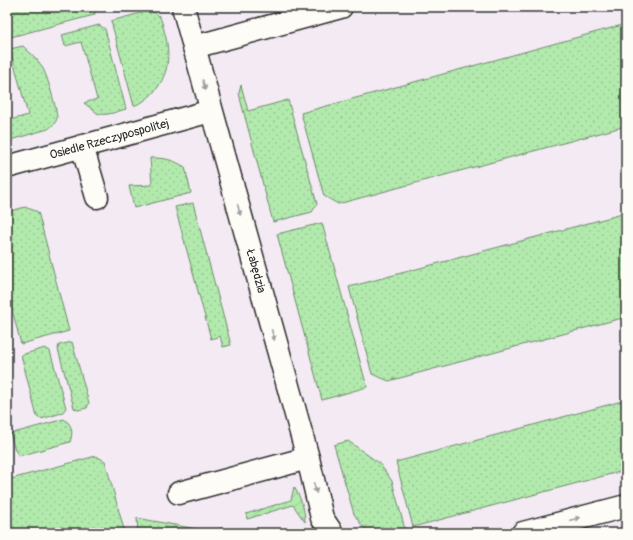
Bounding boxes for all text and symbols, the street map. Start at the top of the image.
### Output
one-way arrow [201,79,207,91]
street label: Osiedle Rzeczypospolitej [48,116,171,163]
one-way arrow [236,204,242,216]
street label: Łabędzia [242,247,269,295]
one-way arrow [270,329,276,341]
one-way arrow [312,482,318,494]
one-way arrow [568,516,581,522]

